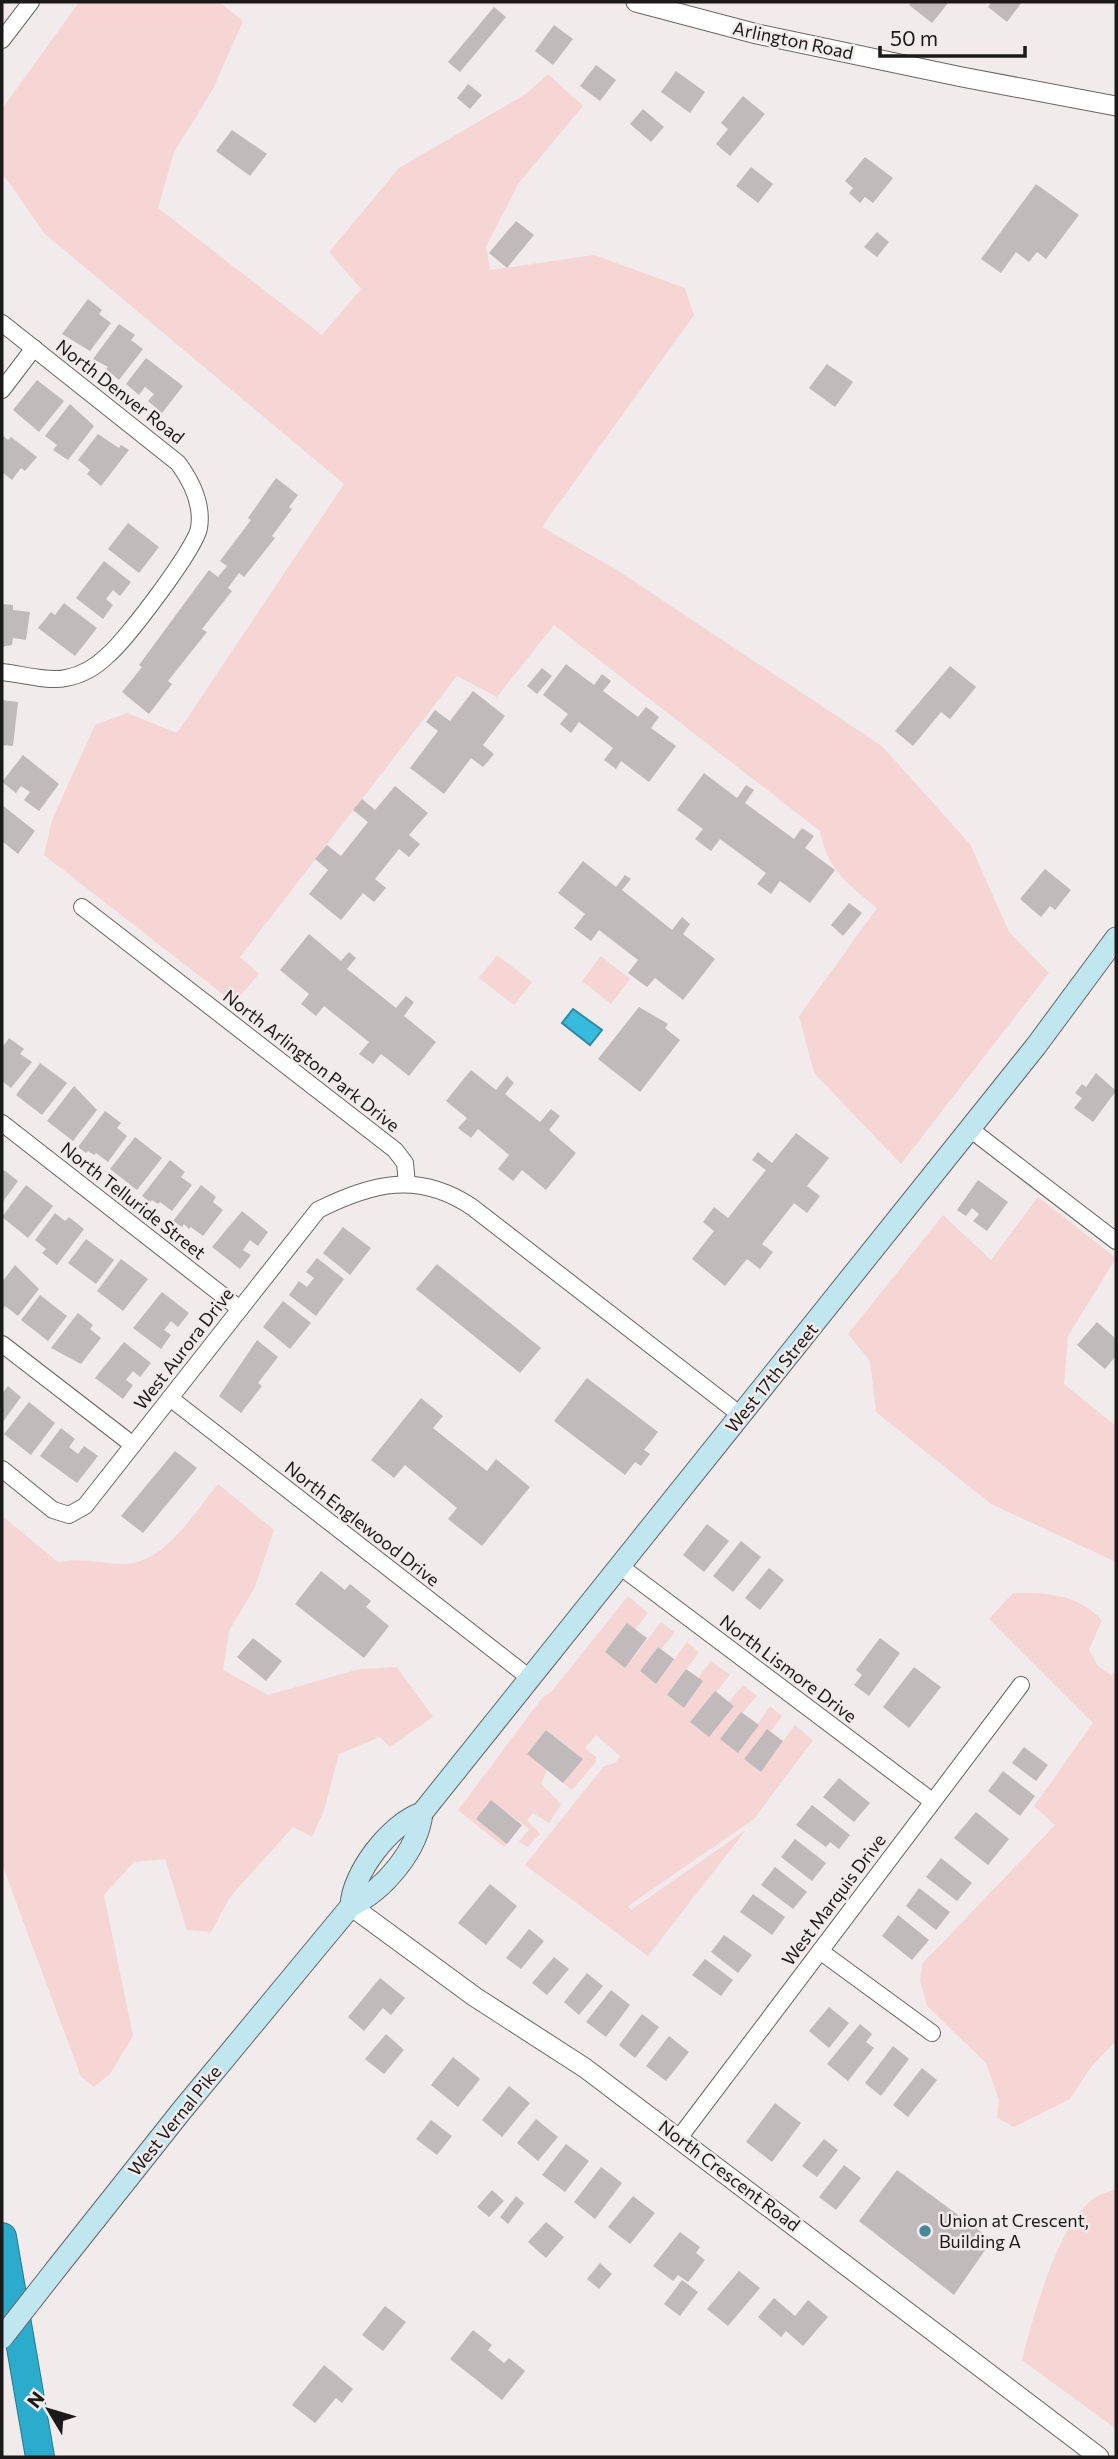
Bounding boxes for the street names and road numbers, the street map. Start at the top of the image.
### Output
street label: Arlington Road [731,17,855,64]
street label: North Denver Road [52,334,189,448]
street label: North Arlington Park Drive [219,984,404,1136]
street label: North Telluride Street [57,1137,210,1264]
street label: West Aurora Drive [129,1283,238,1414]
street label: West 17th Street [720,1318,822,1437]
street label: North Englewood Drive [281,1456,444,1590]
street label: North Lismore Drive [716,1610,861,1727]
street label: West Marquis Drive [777,1829,890,1970]
street label: West Vernal Pike [123,2061,226,2180]
street label: North Crescent Road [655,2115,805,2235]

